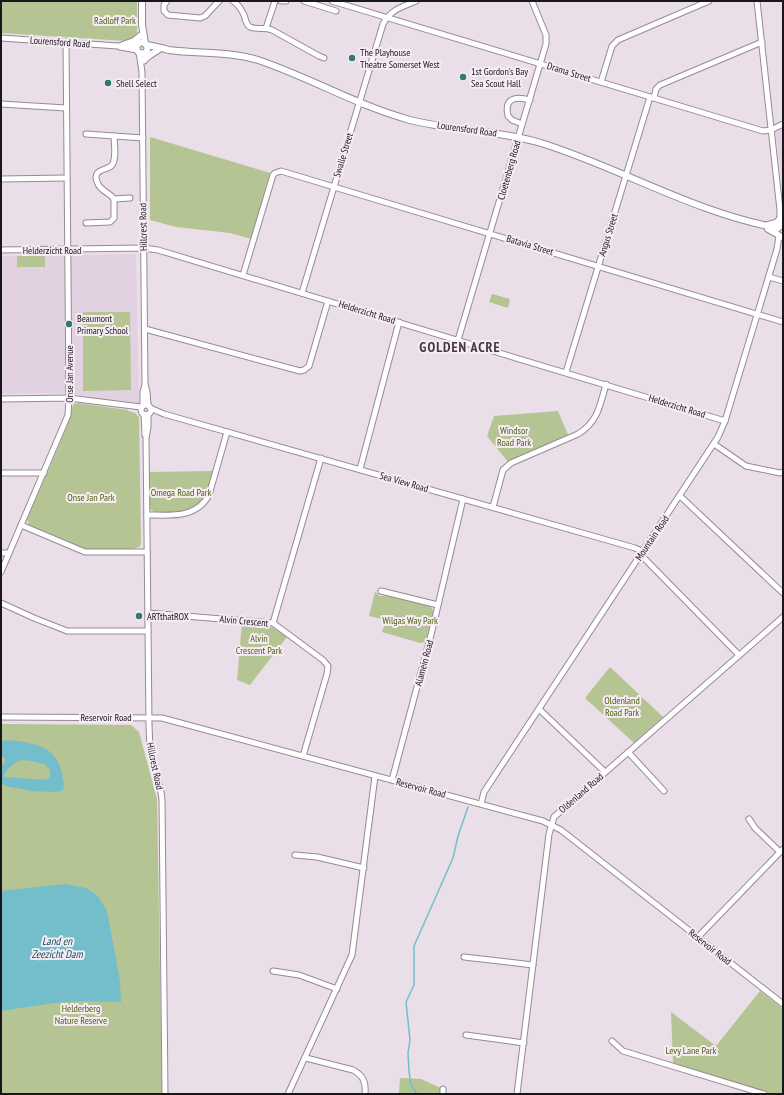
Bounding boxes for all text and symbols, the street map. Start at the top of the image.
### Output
park label: Radloff Park [94,14,136,27]
street label: Lourensford Road [30,33,90,51]
place label: The Playhouse Theatre Somerset West [360,46,440,71]
marker: The Playhouse Theatre Somerset West [347,53,357,63]
street label: Drama Street [545,59,593,85]
place label: 1st Gordon's Bay Sea Scout Hall [471,65,528,90]
marker: 1st Gordon's Bay Sea Scout Hall [458,72,468,82]
place label: Shell Select [116,77,157,90]
marker: Shell Select [103,78,113,88]
street label: Lourensford Road [436,118,498,140]
street label: Swalle Street [330,131,356,179]
street label: Cloetenberg Road [494,139,524,201]
street label: Hillcrest Road [136,203,150,251]
street label: Angus Street [595,212,621,258]
street label: Batavia Street [505,232,555,258]
street label: Helderzicht Road [23,244,81,257]
street label: Helderzicht Road [337,297,397,327]
place label: Beaumont Primary School [77,312,129,337]
marker: Beaumont Primary School [64,319,74,329]
district label: GOLDEN ACRE [419,338,501,356]
street label: Onse Jan Avenue [63,345,76,403]
street label: Helderzicht Road [647,391,707,421]
park label: Windsor Road Park [497,424,531,449]
street label: Sea View Road [378,469,430,495]
park label: Omega Road Park [151,486,211,499]
park label: Onse Jan Park [67,491,115,504]
street label: Mountain Road [632,513,672,563]
place label: ARTthatROX [147,610,189,623]
marker: ARTthatROX [134,611,144,621]
street label: Alvin Crescent [219,612,269,630]
park label: Wilgas Way Park [382,614,438,627]
park label: Alvin Crescent Park [236,632,282,657]
street label: Alamein Road [412,638,436,688]
park label: Oldenland Road Park [604,694,640,719]
street label: Reservoir Road [80,711,132,724]
street label: Hillcrest Road [144,741,166,791]
street label: Oldenland Road [556,770,606,816]
street label: Reservoir Road [395,775,447,801]
street label: Reservoir Road [686,926,734,968]
water label: Land en Zeezicht Dam [31,934,83,961]
park label: Helderberg Nature Reserve [55,1002,107,1027]
park label: Levy Lane Park [666,1044,716,1057]

